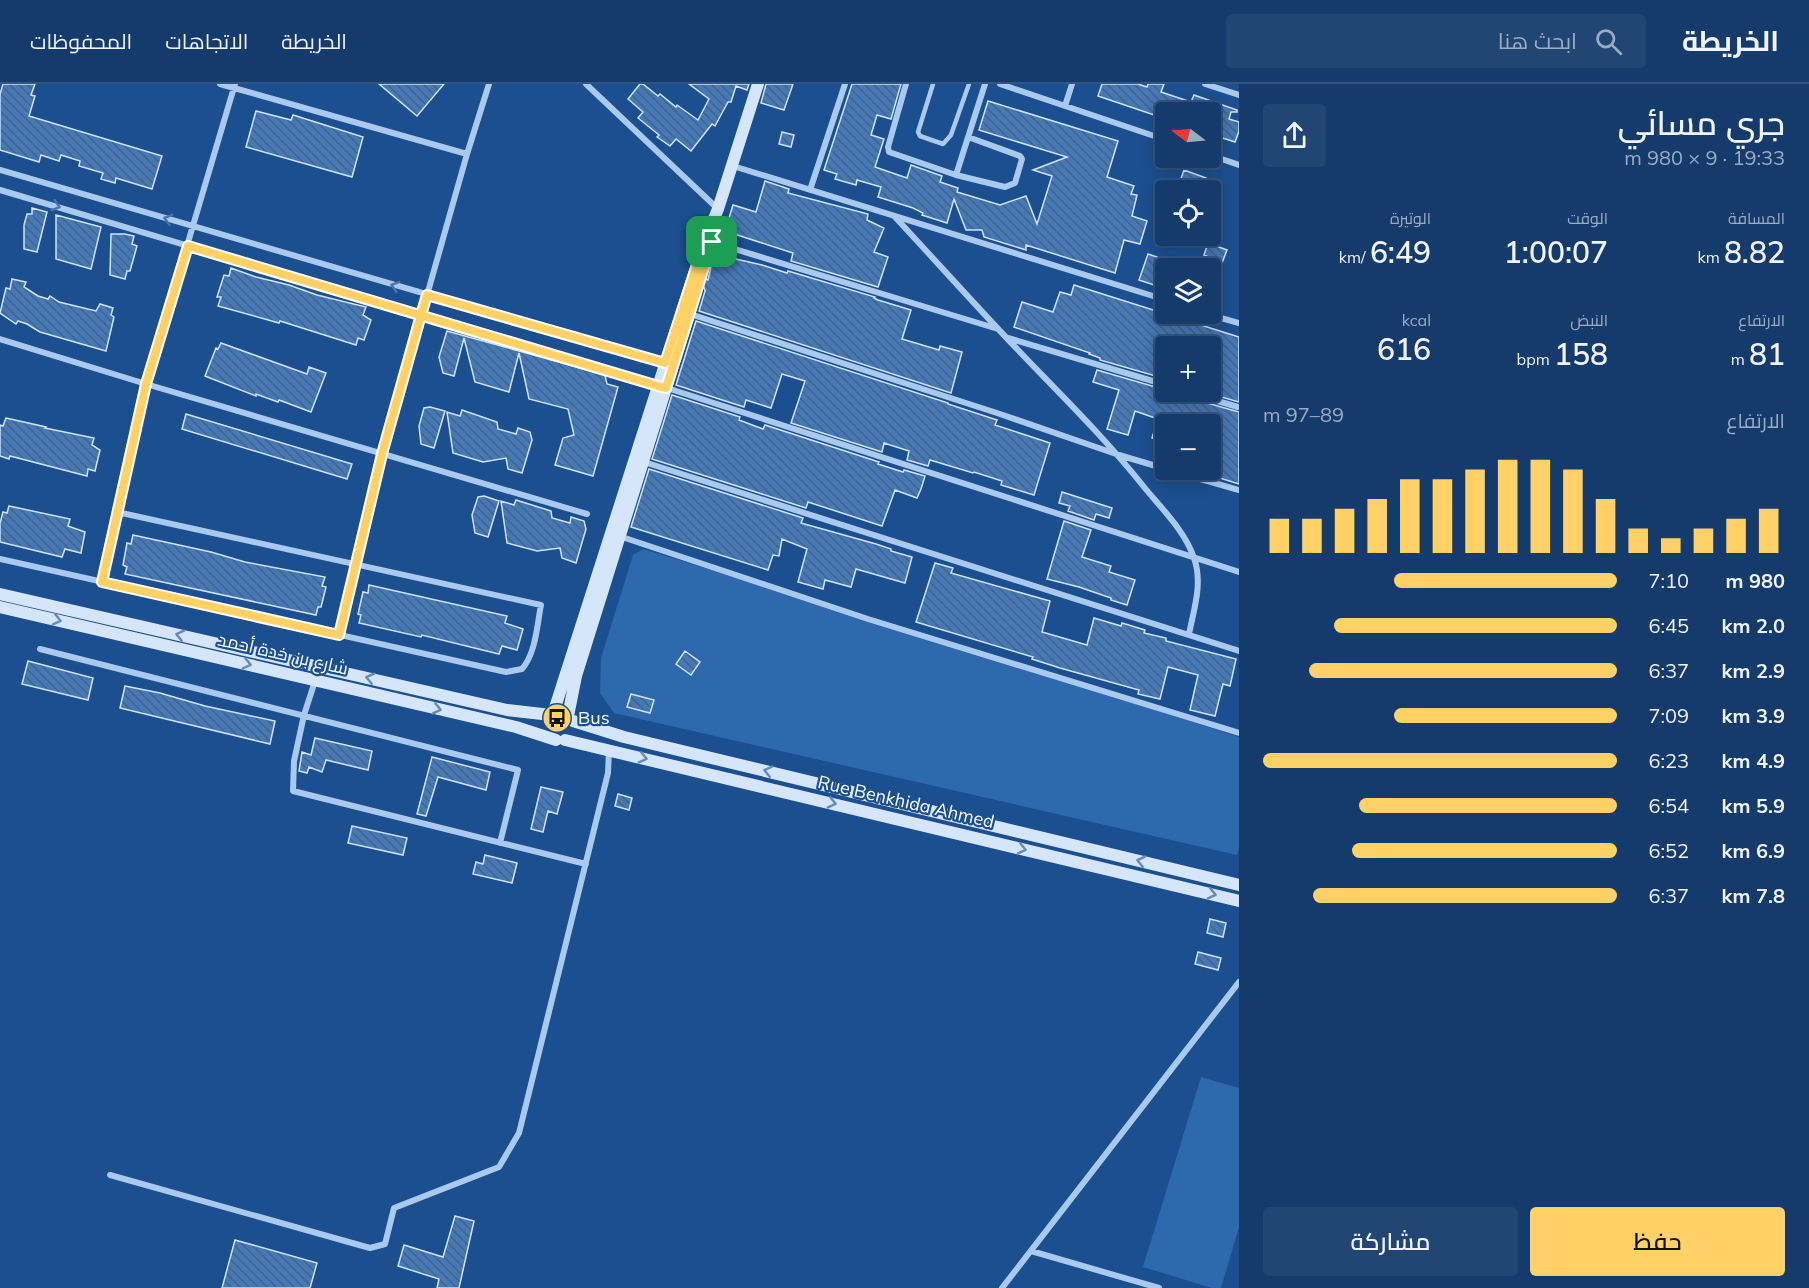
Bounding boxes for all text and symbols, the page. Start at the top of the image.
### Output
search box [1226,14,1646,68]
text: الخريطة [1682,23,1779,58]
icon: search [1592,25,1625,58]
text: ابحث هنا [1498,27,1577,55]
text: المحفوظات [30,28,132,54]
text: الاتجاهات [165,28,248,54]
text: الخريطة [281,28,347,54]
north arrow [1155,102,1221,168]
map controls [1155,102,1221,480]
text: جري مسائي [1618,102,1785,143]
button: share [1263,104,1326,167]
text: 19:33 · 9 × 980 m [1624,145,1785,170]
button: locate [1155,180,1221,246]
one-way arrow [50,199,61,211]
text: الوتيرة [1390,208,1431,228]
text: الوقت [1567,208,1608,228]
text: المسافة [1728,208,1785,228]
one-way arrow [163,214,174,226]
pin [686,216,737,267]
icon: arrive [695,225,728,258]
text: 6:49 [1370,233,1431,271]
text: 1:00:07 [1504,233,1608,271]
text: 8.82 [1724,233,1785,271]
text: /km [1339,247,1370,267]
text: km [1697,247,1724,267]
button: layers [1155,258,1221,324]
one-way arrow [391,280,401,293]
text: kcal [1402,310,1431,330]
text: النبض [1570,310,1608,330]
text: الارتفاع [1738,310,1785,330]
text: 616 [1377,330,1431,368]
text: 158 [1554,335,1608,373]
text: 81 [1749,335,1785,373]
button: + [1155,336,1221,402]
text: bpm [1517,349,1554,369]
text: m [1731,349,1749,369]
text: 89–97 m [1263,402,1344,427]
text: الارتفاع [1726,408,1785,433]
button: − [1155,414,1221,480]
text: 7:10 [1648,568,1689,593]
text: 980 m [1726,568,1785,593]
one-way arrow [52,613,62,626]
text: 6:45 [1648,613,1689,638]
text: 2.0 km [1722,613,1785,638]
street label: شارع بن خدة أحمد [215,627,351,681]
one-way arrow [175,629,185,642]
one-way arrow [242,657,252,670]
text: 6:37 [1648,658,1689,683]
text: 2.9 km [1722,658,1785,683]
one-way arrow [365,673,375,686]
one-way arrow [432,702,442,715]
bus stop icon: Bus [541,702,573,734]
text: 7:09 [1648,703,1689,728]
text: 3.9 km [1722,703,1785,728]
place label: Bus [578,706,610,729]
text: 6:23 [1648,748,1689,773]
text: 4.9 km [1722,748,1785,773]
one-way arrow [637,750,647,763]
one-way arrow [763,766,773,779]
street label: Rue Benkhida Ahmed [816,770,997,833]
text: 6:54 [1648,793,1689,818]
text: 5.9 km [1722,793,1785,818]
one-way arrow [827,796,837,809]
text: 6:52 [1648,838,1689,863]
text: 6.9 km [1722,838,1785,863]
one-way arrow [1017,841,1027,854]
one-way arrow [1137,855,1147,868]
text: 6:37 [1648,883,1689,908]
text: 7.8 km [1722,883,1785,908]
one-way arrow [1206,887,1216,900]
button: مشاركة [1263,1207,1518,1276]
button: حفظ [1530,1207,1785,1276]

